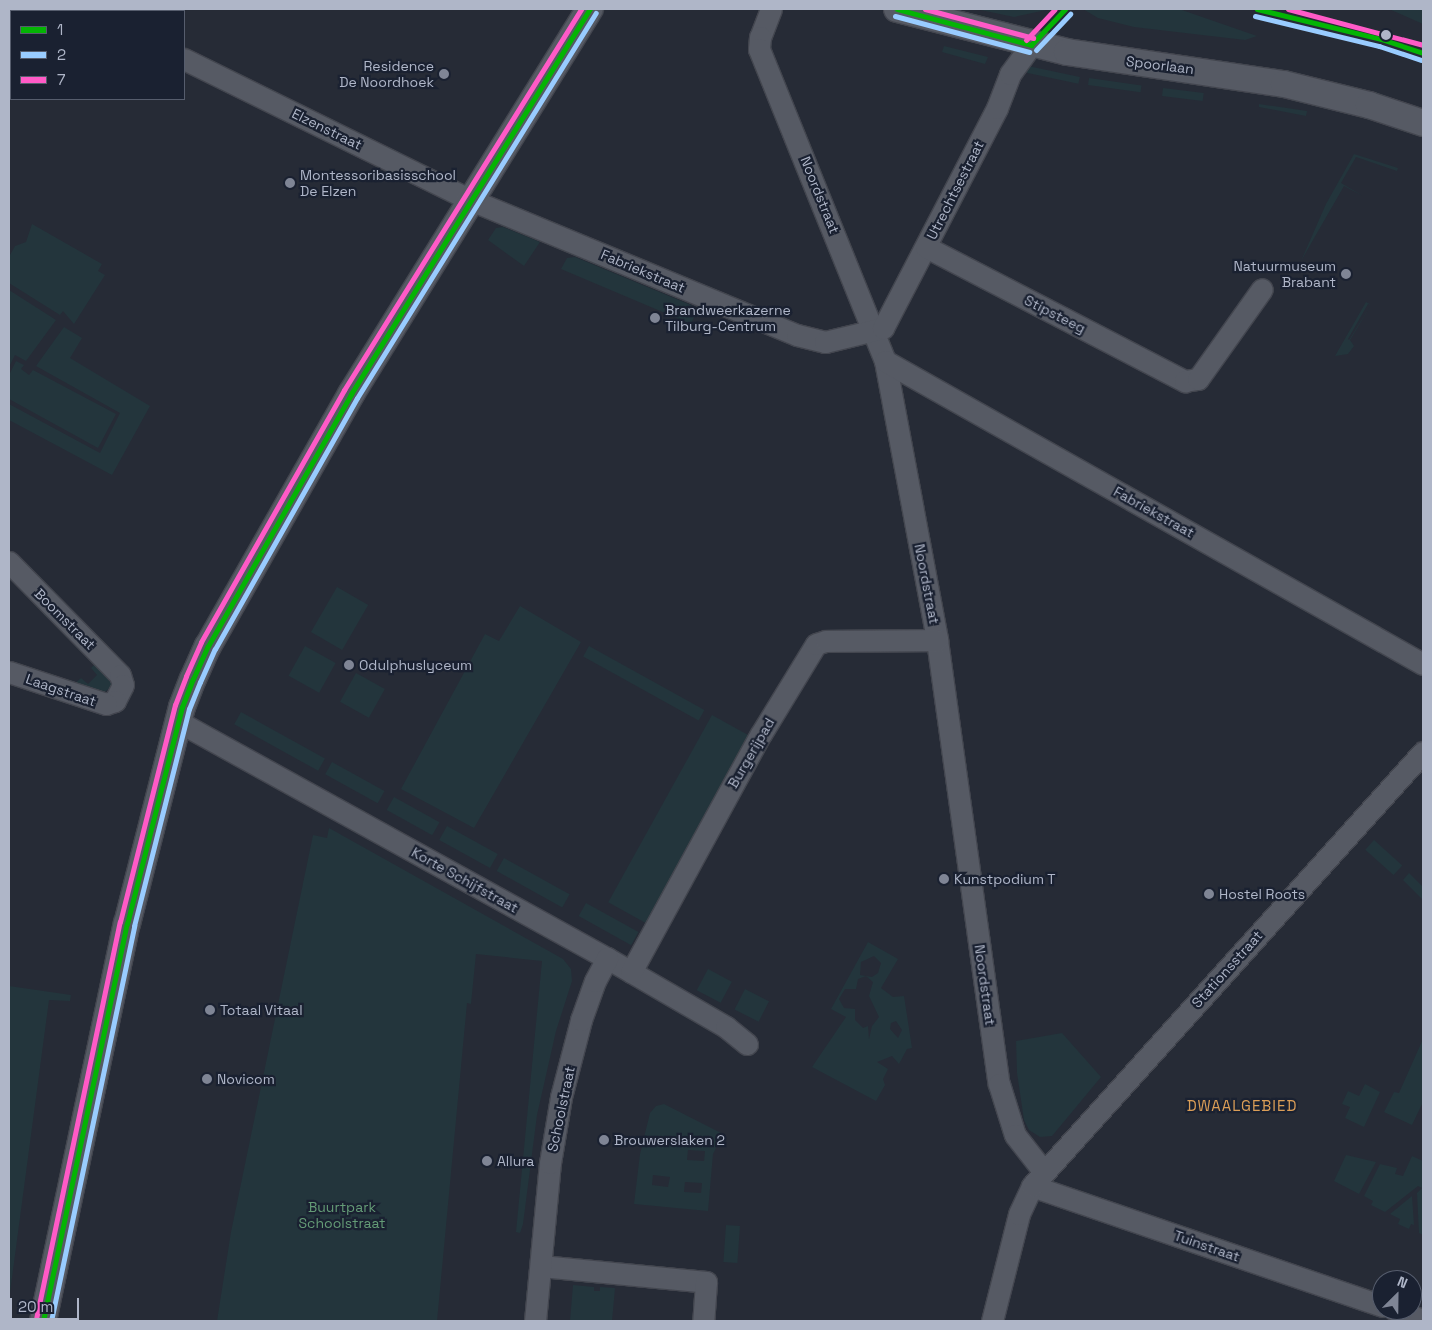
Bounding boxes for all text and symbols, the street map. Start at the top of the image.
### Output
legend [10,10,185,100]
text: 1 [57,20,63,39]
unlabelled marker [1381,30,1391,40]
text: 2 [57,45,66,64]
street label: Spoorlaan [1125,53,1195,77]
place label: Residence De Noordhoek [339,58,434,90]
marker: Residence De Noordhoek [438,68,450,80]
text: 7 [57,70,65,89]
street label: Elzenstraat [289,105,365,153]
street label: Utrechtsestraat [923,138,987,242]
street label: Noordstraat [797,154,843,236]
place label: Montessoribasisschool De Elzen [300,167,456,200]
marker: Montessoribasisschool De Elzen [284,177,296,189]
street label: Fabriekstraat [598,246,688,296]
place label: Natuurmuseum Brabant [1233,258,1336,290]
marker: Natuurmuseum Brabant [1340,268,1352,280]
street label: Stipsteeg [1022,291,1088,337]
place label: Brandweerkazerne Tilburg-Centrum [665,302,791,334]
marker: Brandweerkazerne Tilburg-Centrum [649,312,661,324]
street label: Fabriekstraat [1111,483,1197,541]
street label: Noordstraat [911,542,943,626]
street label: Boomstraat [31,585,99,653]
place label: Odulphuslyceum [359,657,472,673]
marker: Odulphuslyceum [343,659,355,671]
street label: Laagstraat [24,670,98,710]
street label: Burgerijpad [724,715,778,791]
street label: Korte Schijfstraat [409,844,521,916]
place label: Kunstpodium T [954,871,1056,887]
marker: Kunstpodium T [938,873,950,885]
place label: Hostel Roots [1219,886,1305,902]
marker: Hostel Roots [1203,888,1215,900]
street label: Stationsstraat [1188,927,1266,1011]
street label: Noordstraat [971,944,999,1026]
place label: Totaal Vitaal [220,1002,303,1018]
marker: Totaal Vitaal [204,1004,216,1016]
street label: Schoolstraat [544,1065,578,1153]
place label: Novicom [217,1071,275,1087]
marker: Novicom [201,1073,213,1085]
district label: DWAALGEBIED [1185,1097,1299,1115]
place label: Brouwerslaken 2 [614,1132,725,1148]
marker: Brouwerslaken 2 [598,1134,610,1146]
place label: Allura [497,1153,534,1169]
marker: Allura [481,1155,493,1167]
park label: Buurtpark Schoolstraat [298,1199,386,1232]
street label: Tuinstraat [1172,1227,1242,1265]
north arrow [1372,1270,1422,1320]
text: N [1395,1272,1410,1292]
scale bar [12,1288,81,1320]
text: 20 m [18,1297,53,1316]

